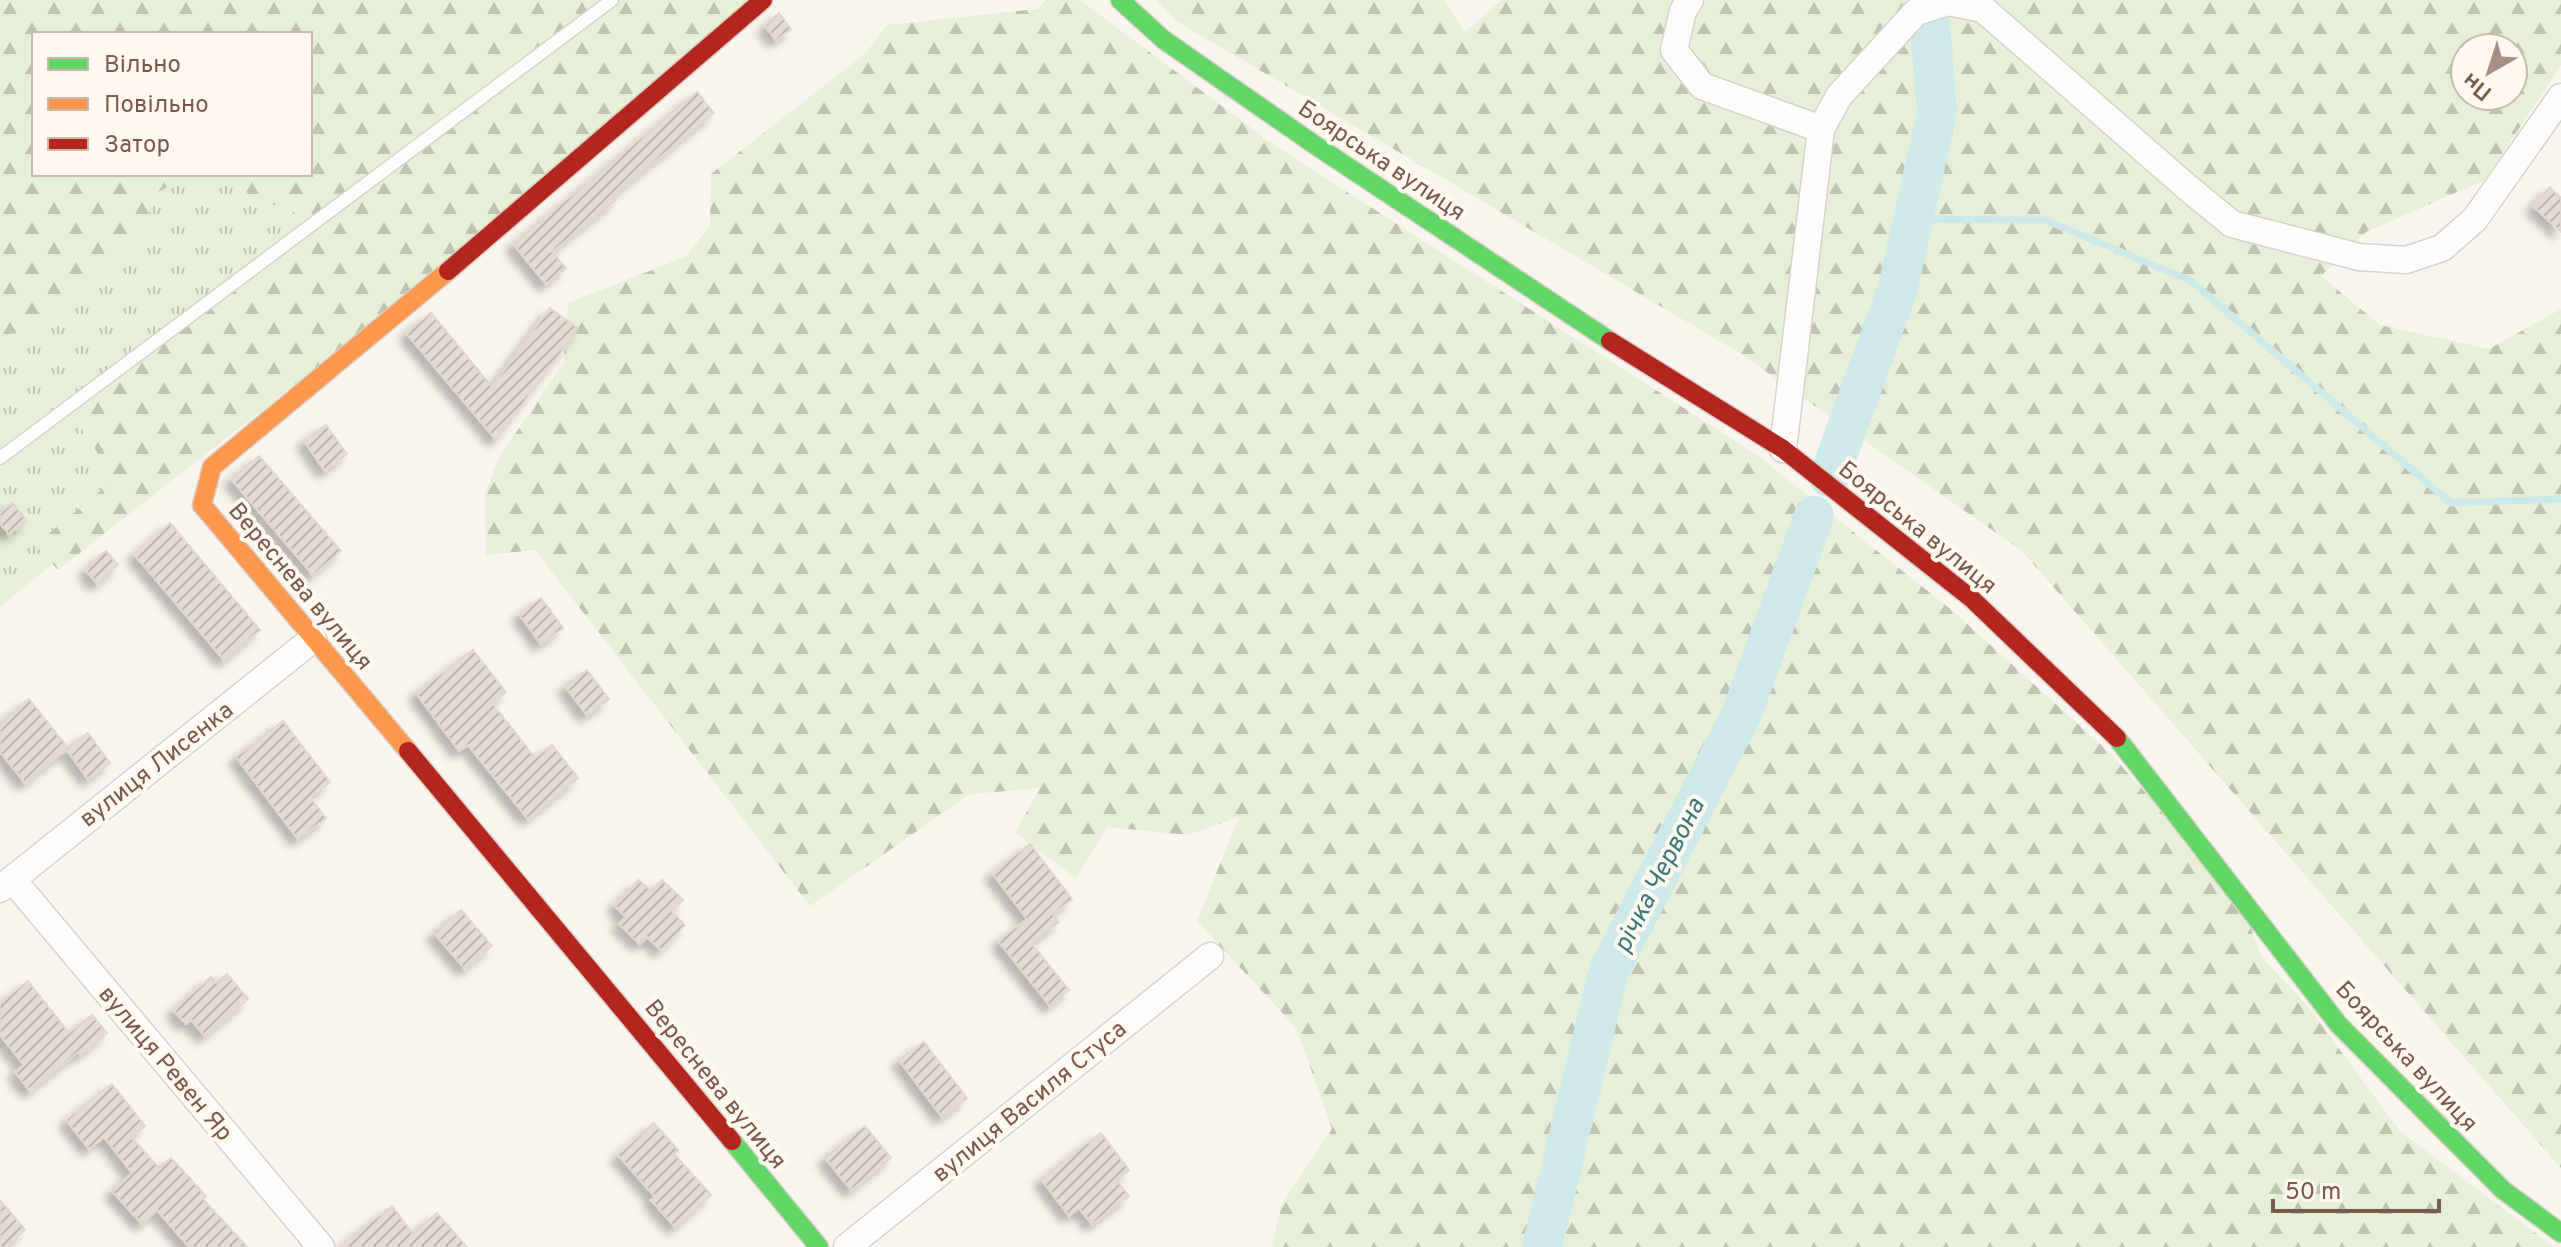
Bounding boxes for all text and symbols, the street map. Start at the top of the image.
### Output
legend [32,32,312,176]
north arrow [2449,32,2529,112]
text: Вільно [104,51,181,81]
text: Пн [2458,66,2498,105]
text: Повільно [104,91,209,121]
street label: Боярська вулиця [1291,94,1470,229]
text: Затор [104,131,170,161]
street label: Боярська вулиця [1831,455,2002,602]
street label: Вереснева вулиця [221,497,378,677]
street label: вулиця Лисенка [74,696,240,835]
water label: річка Червона [1607,793,1714,959]
street label: Боярська вулиця [2328,976,2483,1139]
street label: вулиця Ревен Яр [91,980,238,1148]
street label: Вереснева вулиця [637,994,792,1176]
street label: вулиця Василя Стуса [927,1015,1133,1190]
scale bar [2273,1163,2439,1213]
text: 50 m [2285,1178,2341,1208]

